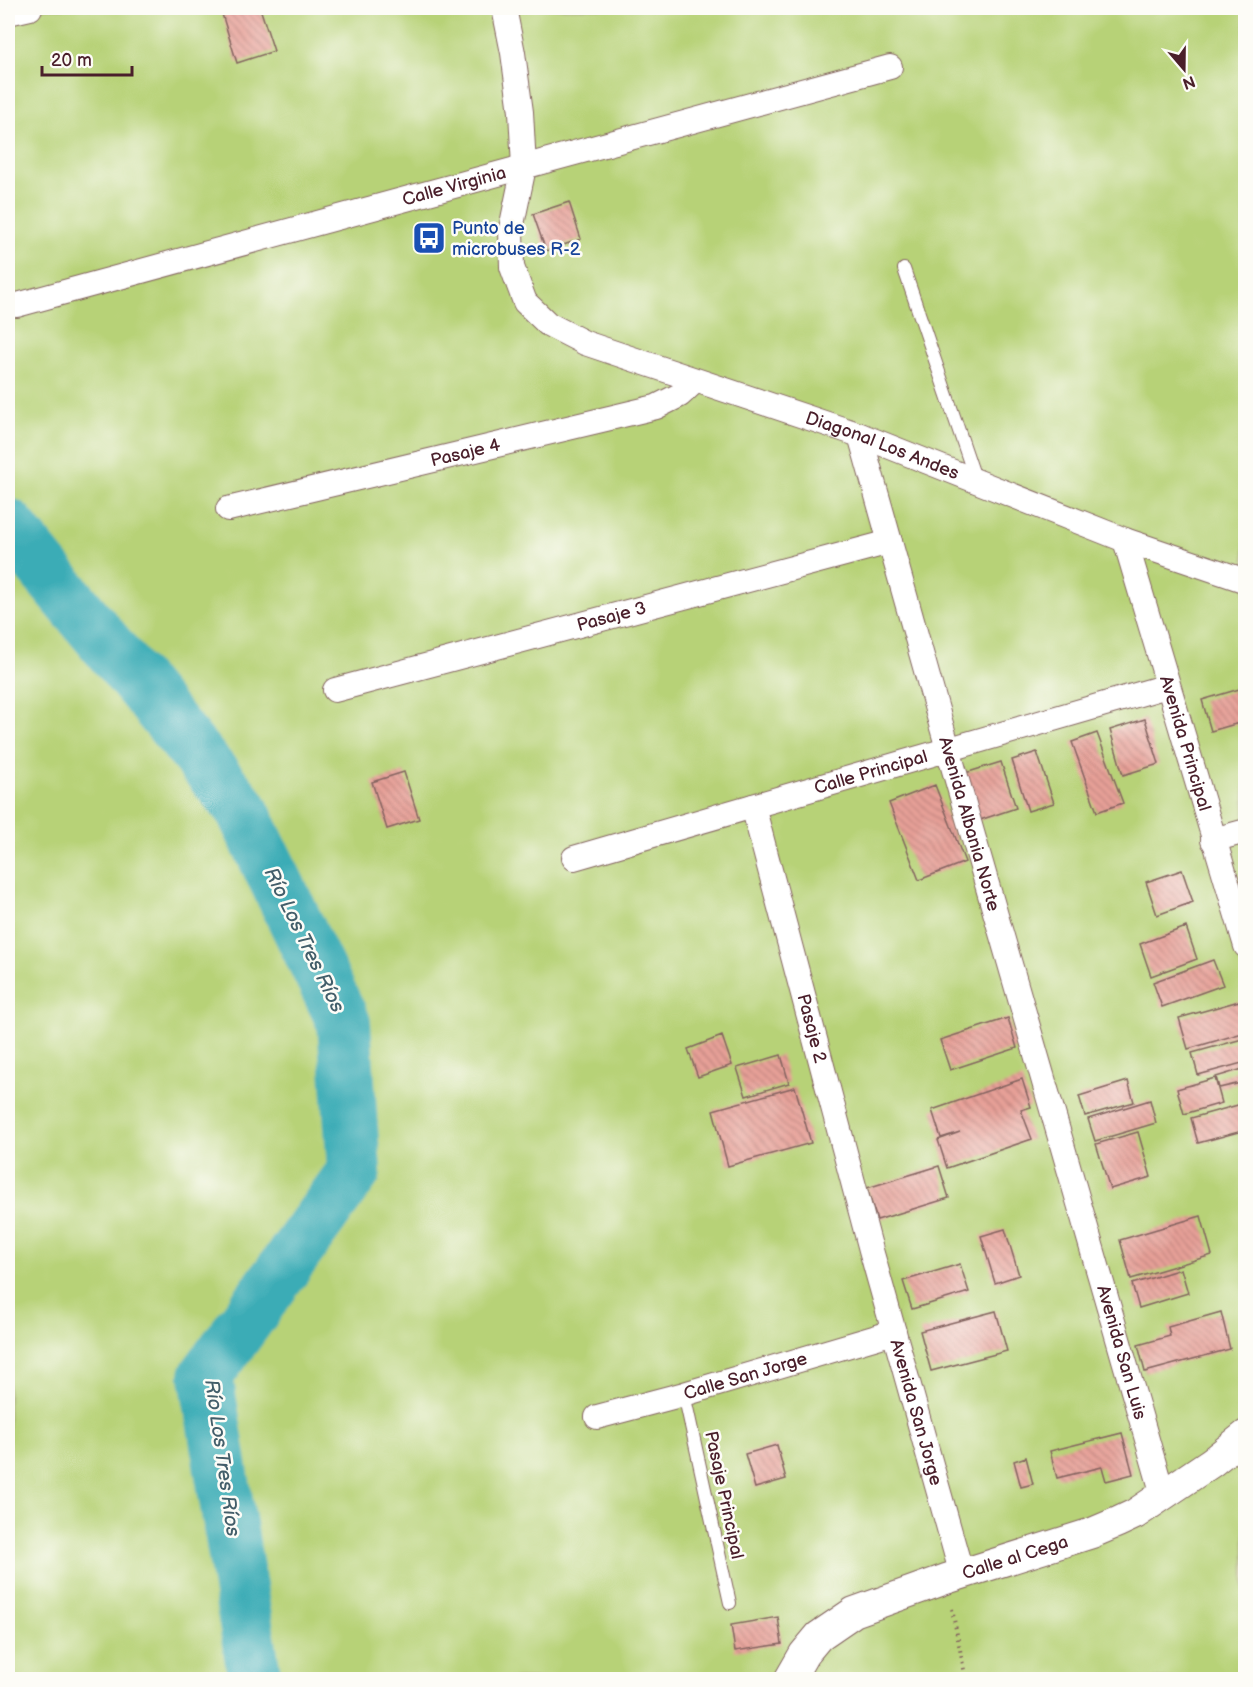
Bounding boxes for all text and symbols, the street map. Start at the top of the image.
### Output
scale bar [42,39,132,77]
north arrow [1154,39,1214,99]
text: 20 m [51,50,92,71]
text: N [1180,71,1198,93]
street label: Calle Virginia [400,162,508,210]
place label: Punto de microbuses R-2 [452,218,581,260]
bus stop icon: Punto de microbuses R-2 [411,220,447,256]
street label: Diagonal Los Andes [803,407,962,484]
street label: Pasaje 4 [428,434,502,471]
street label: Pasaje 3 [574,597,648,636]
street label: Avenida Principal [1155,673,1216,813]
street label: Avenida Albania Norte [935,734,1005,914]
street label: Calle Principal [812,746,930,798]
water label: Río Los Tres Ríos [259,864,349,1016]
street label: Pasaje 2 [793,992,831,1065]
street label: Avenida San Luis [1093,1283,1151,1422]
street label: Avenida San Jorge [886,1337,947,1488]
street label: Calle San Jorge [681,1348,810,1404]
water label: Río Los Tres Ríos [199,1378,245,1538]
street label: Pasaje Principal [700,1429,748,1561]
street label: Calle al Cega [960,1531,1071,1584]

